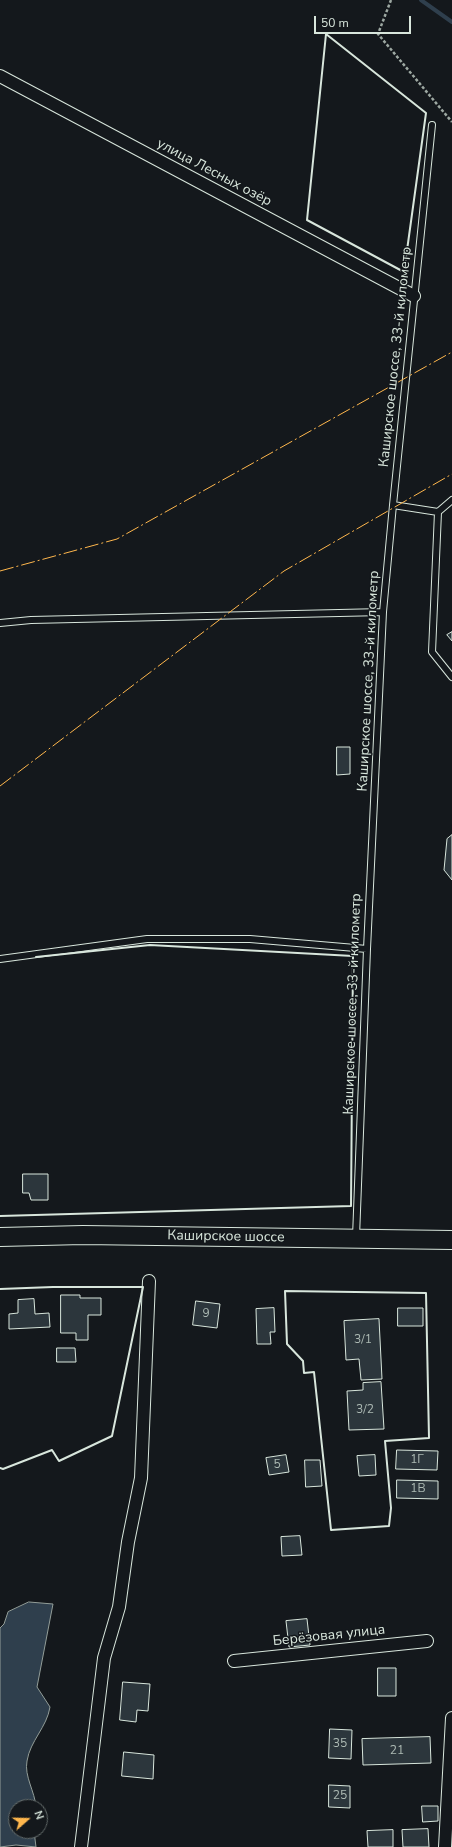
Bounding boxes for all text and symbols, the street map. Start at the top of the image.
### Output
scale bar [316,8,413,34]
text: 50 m [321,15,349,31]
street label: улица Лесных озёр [154,136,274,210]
street label: Каширское шоссе, 33-й километр [376,246,416,468]
street label: Каширское шоссе, 33-й километр [355,570,383,792]
street label: Каширское шоссе, 33-й километр [341,893,365,1115]
street label: Каширское шоссе [167,1228,285,1246]
house number: 9 [202,1307,210,1321]
house number: 3/1 [354,1333,372,1347]
house number: 3/2 [356,1403,374,1417]
house number: 1Г [410,1453,424,1467]
house number: 5 [273,1458,281,1472]
house number: 1В [410,1482,426,1496]
street label: Берёзовая улица [272,1622,386,1650]
house number: 35 [333,1737,347,1751]
house number: 21 [390,1744,404,1758]
house number: 25 [333,1789,347,1803]
north arrow [8,1799,48,1839]
text: N [30,1809,47,1821]

